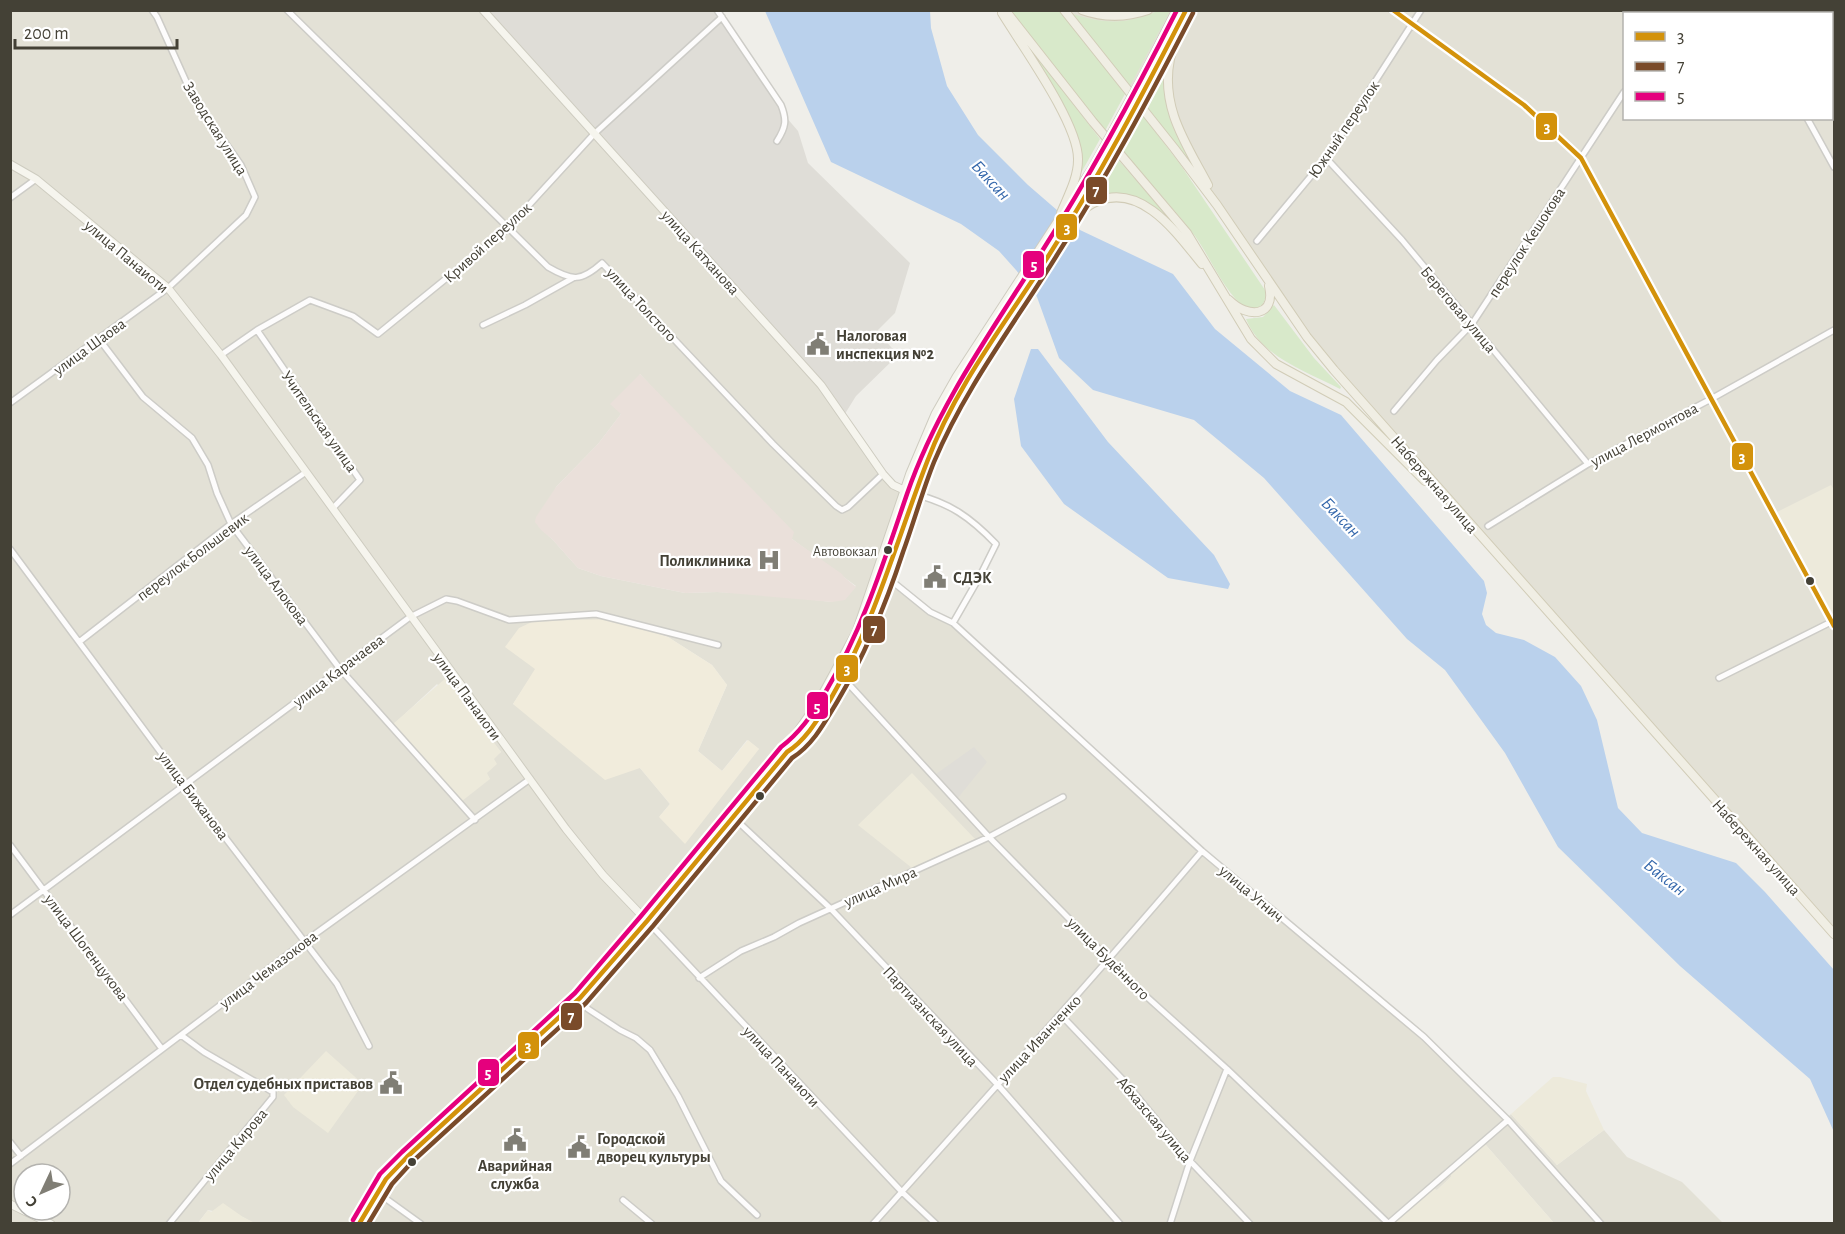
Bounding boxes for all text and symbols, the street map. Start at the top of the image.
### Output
scale bar [15,12,177,50]
legend [1623,12,1833,120]
text: 200 m [24,25,69,43]
text: 3 [1677,28,1684,46]
text: 7 [1677,58,1685,76]
street label: Южный переулок [1305,77,1383,182]
street label: Заводская улица [179,79,250,179]
text: 5 [1677,88,1685,106]
line badge: 3 [1535,112,1558,141]
text: 3 [1544,119,1551,135]
water label: Баксан [967,157,1013,204]
line badge: 7 [1085,176,1108,205]
text: 7 [1093,183,1100,199]
street label: переулок Кешокова [1485,185,1569,301]
street label: Кривой переулок [441,199,536,287]
street label: улица Катханова [657,207,742,299]
line badge: 3 [1055,213,1078,241]
street label: улица Панаиоти [80,217,171,297]
text: 3 [1064,220,1071,236]
line badge: 5 [1022,250,1045,279]
text: 5 [1031,257,1038,273]
street label: Береговая улица [1417,263,1499,357]
street label: улица Толстого [602,264,680,346]
street label: улица Шаова [50,315,129,380]
place label: Налоговая инспекция №2 [836,328,934,362]
public building icon: Налоговая инспекция №2 [805,331,831,357]
street label: Учительская улица [278,368,360,476]
street label: улица Лермонтова [1587,400,1701,471]
street label: Набережная улица [1387,433,1481,537]
line badge: 3 [1731,442,1754,471]
text: 3 [1739,449,1746,465]
water label: Баксан [1317,494,1363,541]
street label: переулок Большевик [134,509,252,605]
street label: улица Алокова [240,542,311,629]
marker: Автовокзал [882,544,894,556]
place label: Автовокзал [813,545,877,559]
hospital icon: Поликлиника [756,547,782,573]
place label: Поликлиника [659,553,751,569]
public building icon: СДЭК [922,564,948,590]
place label: СДЭК [953,570,992,586]
unlabelled marker [1804,575,1816,587]
line badge: 7 [862,615,886,644]
text: 7 [871,622,878,638]
street label: улица Карачаева [289,631,388,712]
street label: улица Панаиоти [429,649,504,744]
line badge: 3 [835,654,859,683]
text: 3 [844,661,851,677]
line badge: 5 [806,691,829,720]
text: 5 [814,699,821,715]
street label: улица Бижанова [153,748,232,843]
unlabelled marker [754,790,766,802]
street label: Набережная улица [1708,797,1803,899]
water label: Баксан [1640,856,1689,899]
street label: улица Угнич [1215,862,1287,926]
street label: улица Мира [841,864,920,911]
street label: улица Шогенцукова [40,891,131,1004]
street label: улица Будённого [1063,914,1153,1004]
street label: улица Чемазокова [216,928,321,1013]
street label: Партизанская улица [879,963,981,1071]
street label: улица Иванченко [995,992,1085,1087]
line badge: 7 [560,1002,583,1031]
text: 7 [568,1009,575,1025]
street label: улица Панаиоти [738,1022,823,1111]
line badge: 3 [517,1031,540,1060]
text: 3 [525,1038,532,1054]
line badge: 5 [477,1058,500,1087]
text: 5 [485,1065,492,1081]
public building icon: Отдел судебных приставов [378,1070,404,1096]
street label: Абхазская улица [1113,1074,1194,1166]
place label: Отдел судебных приставов [194,1076,373,1093]
street label: улица Кирова [200,1105,271,1185]
public building icon: Аварийная служба [502,1127,528,1153]
place label: Городской дворец культуры [597,1131,711,1166]
public building icon: Городской дворец культуры [566,1134,592,1160]
unlabelled marker [406,1156,418,1168]
place label: Аварийная служба [478,1158,552,1193]
north arrow [12,1162,72,1222]
text: С [23,1193,41,1210]

